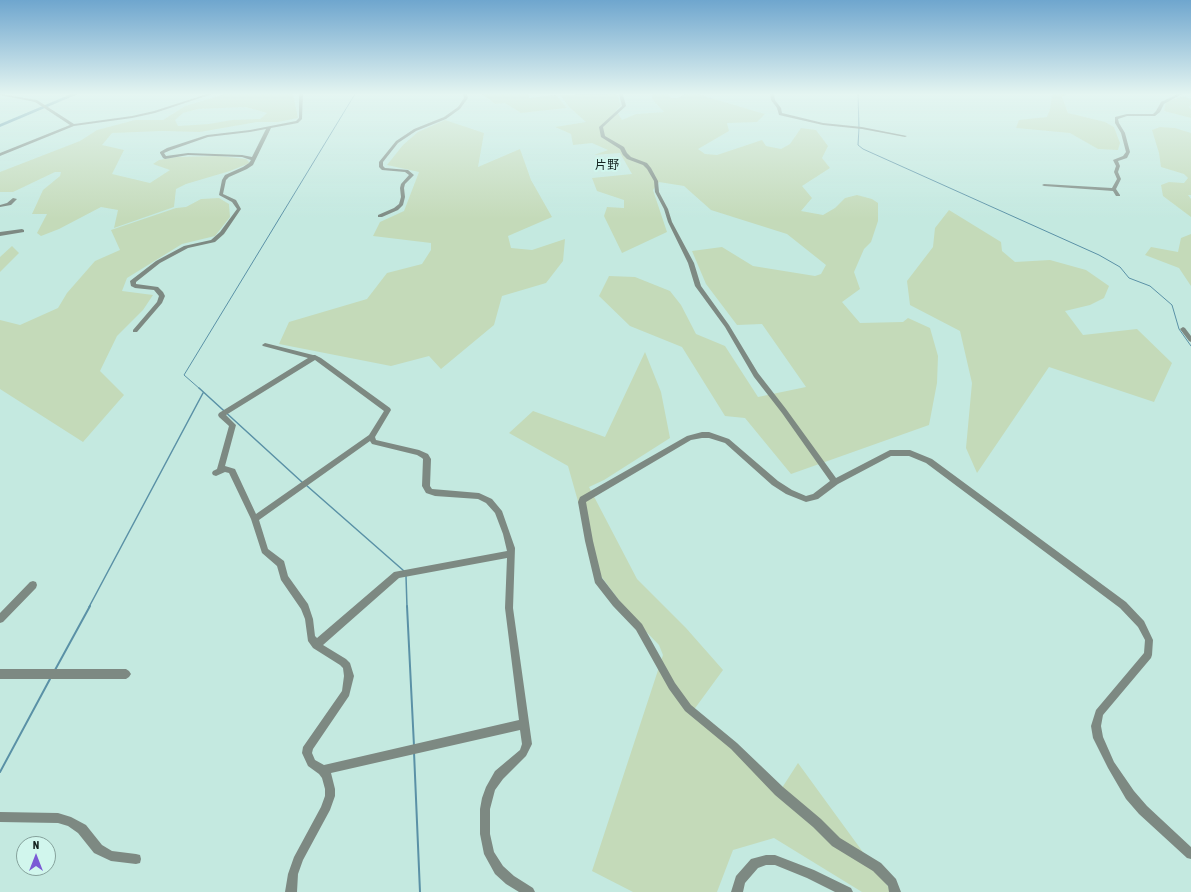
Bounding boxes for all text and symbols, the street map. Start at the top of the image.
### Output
district label: 片野 [595,158,619,172]
north arrow [16,836,56,876]
text: N [33,839,39,851]

